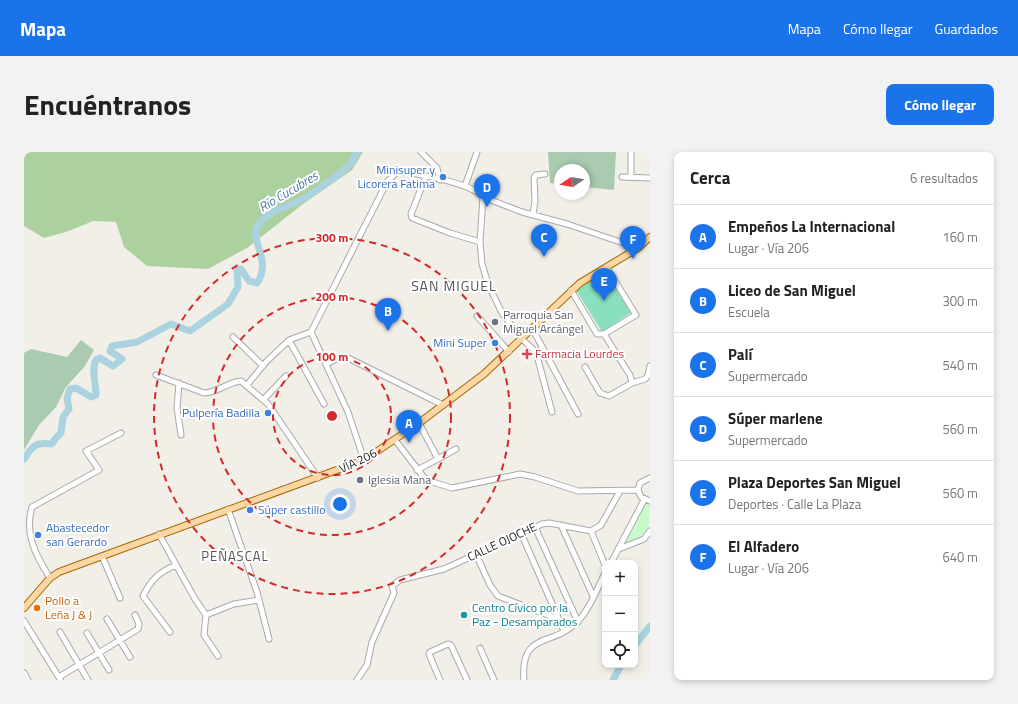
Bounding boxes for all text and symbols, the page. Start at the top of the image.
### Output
text: Mapa [20,14,66,43]
text: Mapa [788,18,821,39]
text: Cómo llegar [843,18,913,39]
text: Guardados [935,18,998,39]
text: Encuéntranos [24,83,191,126]
button: Cómo llegar [886,84,994,125]
place label: Minisuper y Licorera Fatima [357,160,435,193]
north arrow [554,164,590,200]
water label: Río Cucubres [255,165,323,217]
text: Cerca [690,165,730,191]
text: 6 resultados [910,168,978,188]
marker: Minisuper y Licorera Fatima [438,172,448,182]
pin: D [474,174,500,207]
text: Empeños La Internacional [728,215,895,238]
pin: C [531,224,557,257]
pin: F [620,226,646,259]
text: A [699,227,707,247]
text: 160 m [942,227,978,247]
text: 300 m [316,228,348,247]
text: Lugar · Vía 206 [728,238,809,258]
pin: E [591,268,617,301]
district label: SAN MIGUEL [411,275,497,296]
text: Liceo de San Miguel [728,279,856,302]
text: 200 m [316,287,348,306]
text: B [699,291,707,311]
text: 300 m [942,291,978,311]
pin: B [375,298,401,331]
text: Escuela [728,302,770,322]
place label: Parroquia San Miguel Arcángel [503,305,584,338]
marker: Parroquia San Miguel Arcángel [490,317,500,327]
place label: Mini Super [433,333,487,352]
marker: Mini Super [490,338,500,348]
text: Palí [728,343,752,366]
place label: Farmacia Lourdes [535,344,624,363]
text: 100 m [316,347,348,366]
marker: Farmacia Lourdes [522,349,532,359]
text: C [699,355,707,375]
text: 540 m [942,355,978,375]
text: Supermercado [728,366,808,386]
place label: Pulpería Badilla [182,403,260,422]
text: Súper marlene [728,407,823,430]
marker: Pulpería Badilla [263,408,273,418]
centre of rings [325,409,339,423]
pin: A [396,410,422,443]
text: D [699,419,707,439]
text: 560 m [942,419,978,439]
text: Supermercado [728,430,808,450]
street label: VÍA 206 [336,443,380,478]
place label: Iglesia Mana [368,470,431,489]
text: Plaza Deportes San Miguel [728,471,901,494]
marker: Iglesia Mana [355,475,365,485]
text: E [699,483,707,503]
text: 560 m [942,483,978,503]
your location [330,494,350,514]
text: Deportes · Calle La Plaza [728,494,861,514]
place label: Súper castillo [258,500,326,519]
marker: Súper castillo [245,505,255,515]
street label: CALLE OJOCHE [464,517,540,566]
place label: Abastecedor san Gerardo [46,518,109,551]
marker: Abastecedor san Gerardo [33,530,43,540]
text: El Alfadero [728,535,799,558]
district label: PEÑASCAL [201,546,269,566]
text: F [700,547,706,567]
text: 640 m [942,547,978,567]
text: Lugar · Vía 206 [728,558,809,578]
map controls [602,560,638,668]
button: + [602,560,638,596]
place label: Pollo a Leña J & J [45,591,92,624]
button: − [602,596,638,632]
place label: Centro Cívico por la Paz - Desamparados [472,598,578,631]
marker: Pollo a Leña J & J [32,603,42,613]
marker: Centro Cívico por la Paz - Desamparados [459,610,469,620]
button: locate [602,632,638,668]

